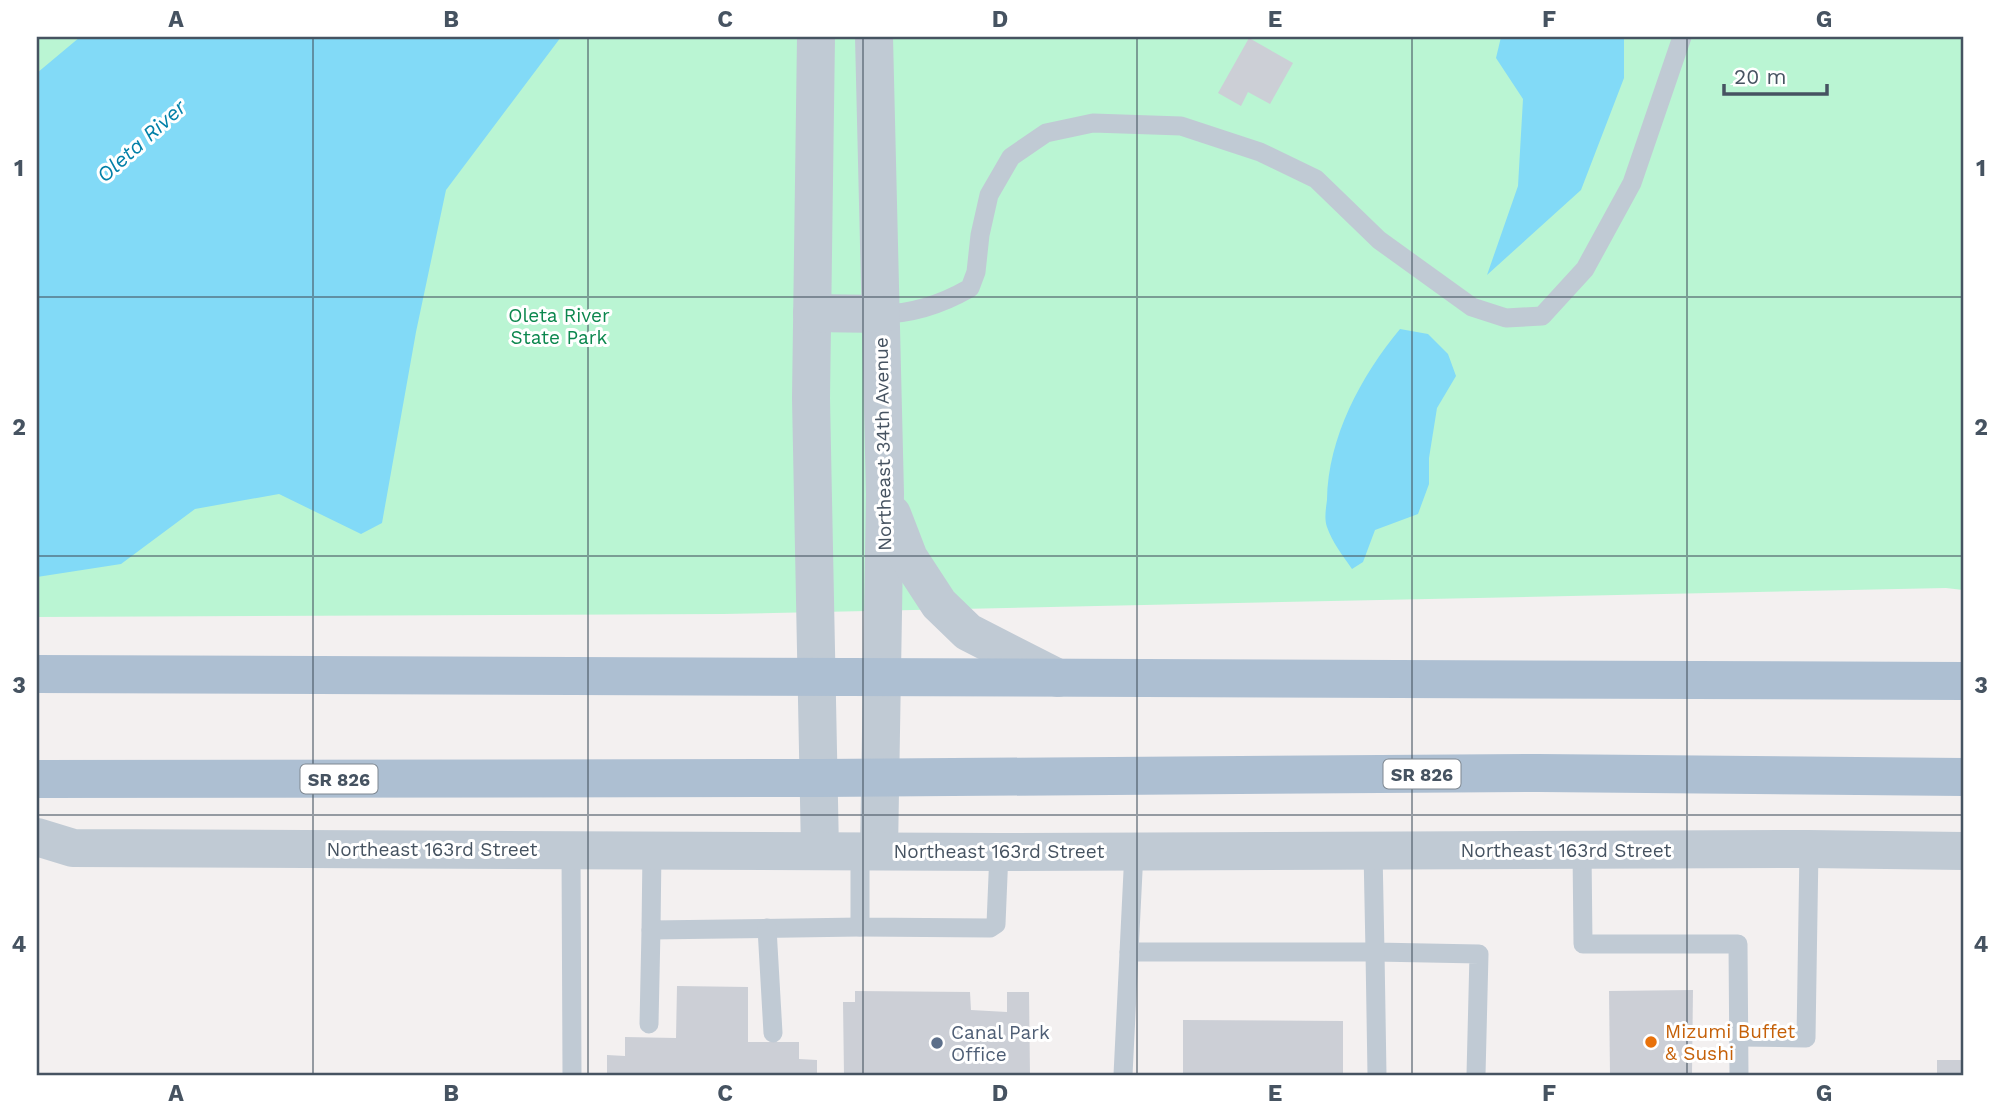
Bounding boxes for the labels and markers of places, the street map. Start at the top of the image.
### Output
place label: Mizumi Buffet & Sushi [1665,1020,1795,1065]
place label: Canal Park Office [951,1021,1050,1066]
marker: Mizumi Buffet & Sushi [1643,1034,1659,1050]
marker: Canal Park Office [929,1035,945,1051]

